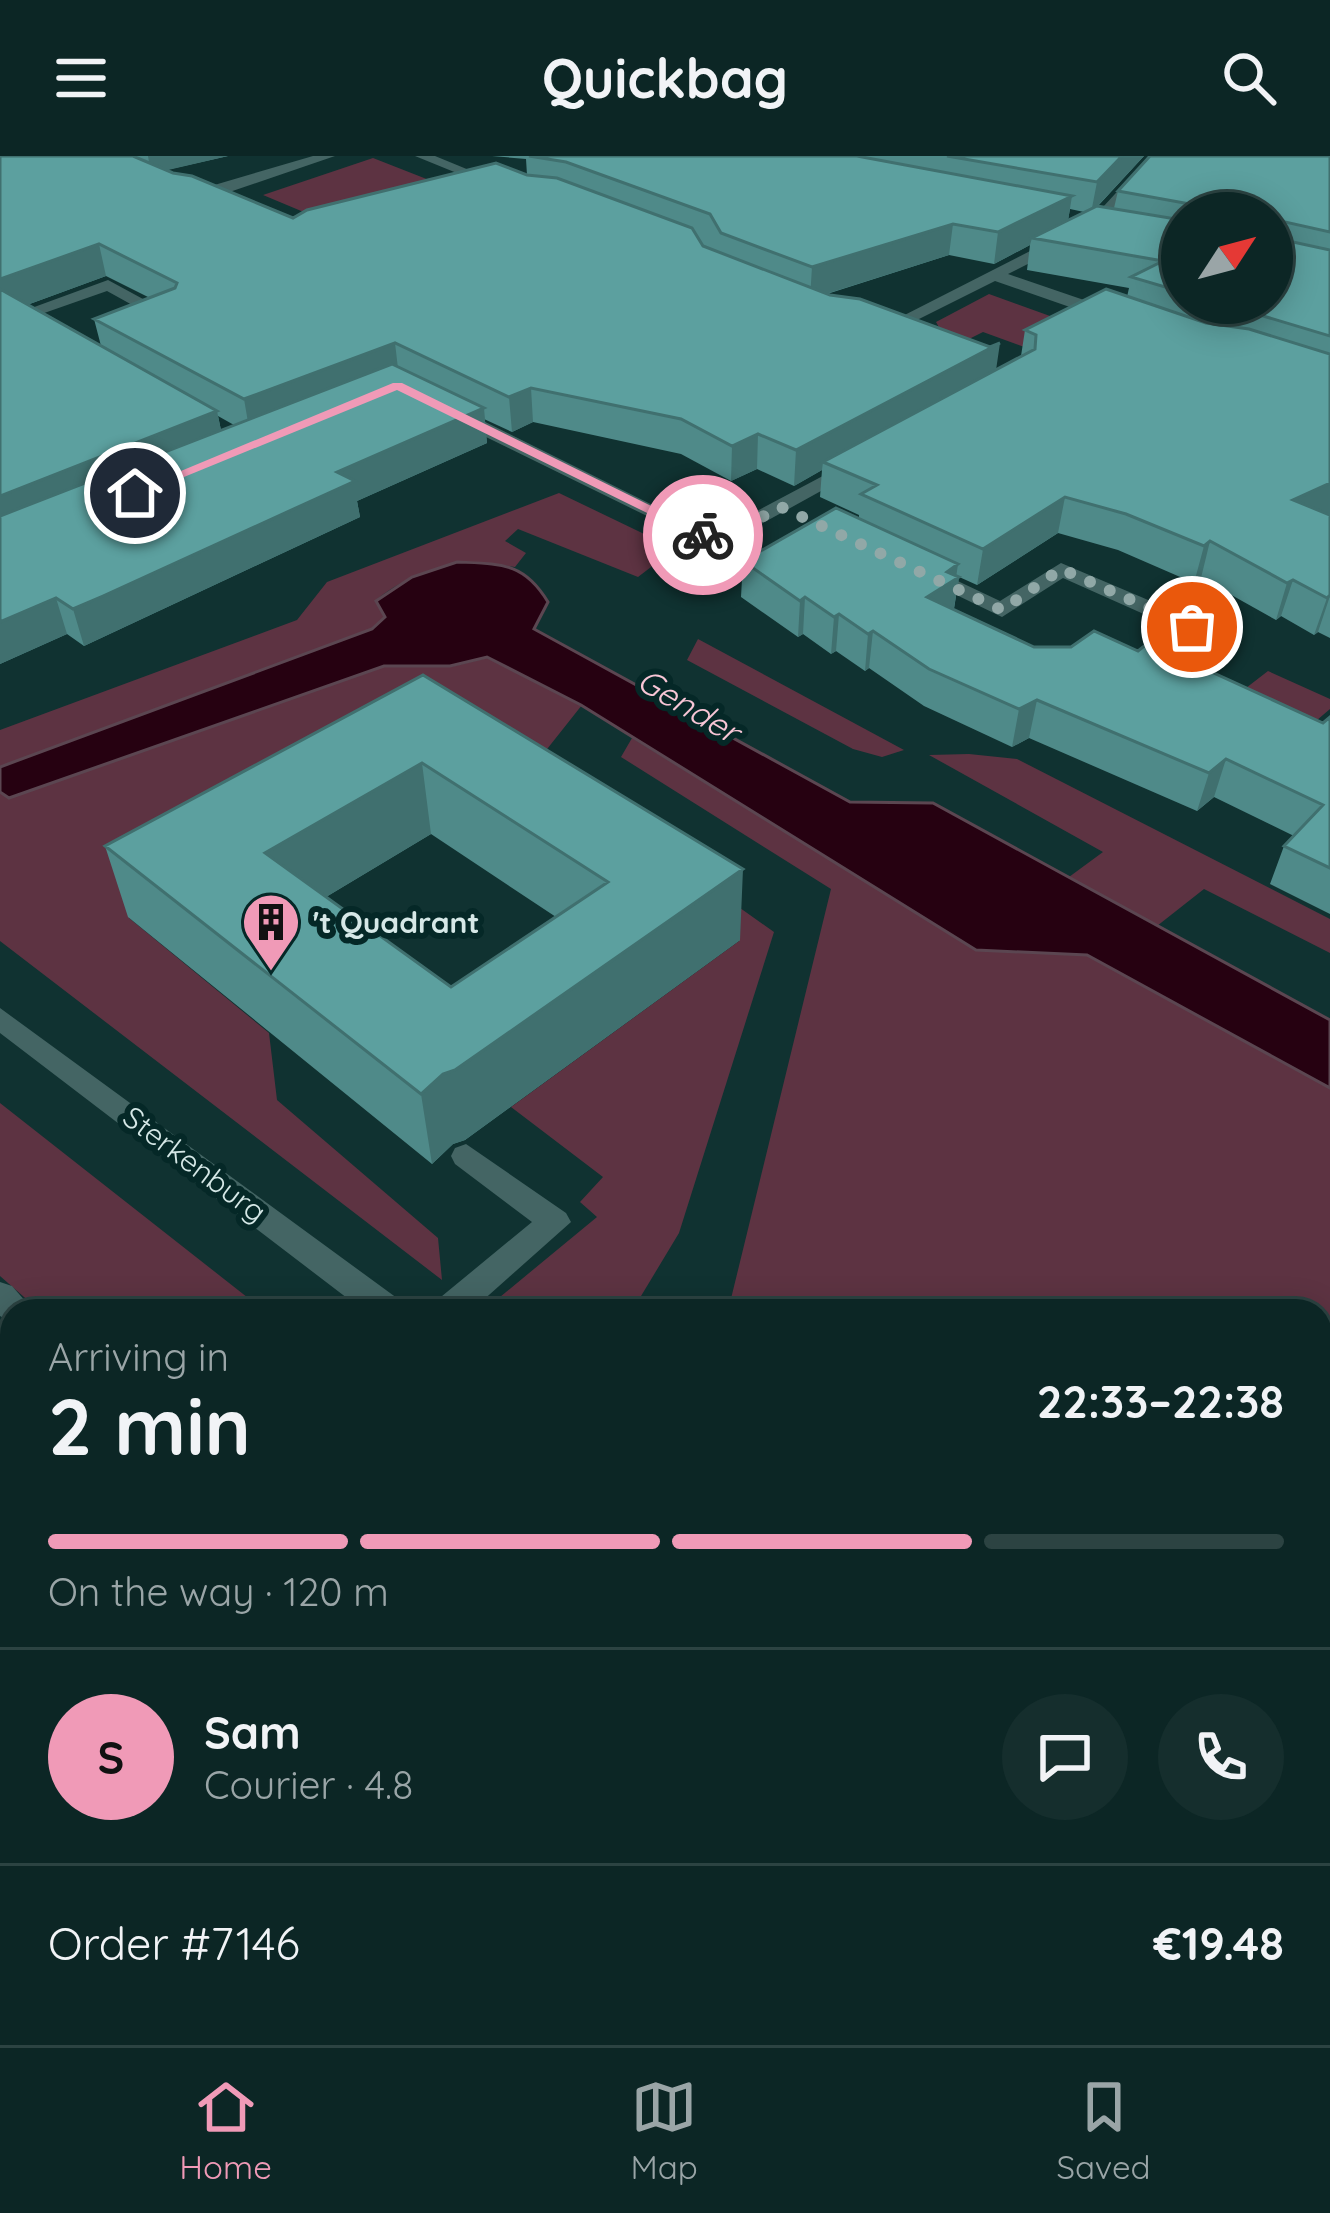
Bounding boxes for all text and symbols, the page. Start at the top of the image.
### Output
text: Quickbag [542,44,788,112]
icon: menu [48,45,114,111]
icon: search [1216,45,1282,111]
north arrow [1161,192,1293,324]
map controls [1161,192,1293,324]
pin [84,442,186,544]
icon: home [102,460,168,526]
courier [643,475,763,595]
icon: bike [670,502,736,568]
pin [1141,576,1243,678]
icon: bag [1159,594,1225,660]
water label: Gender [630,659,751,754]
building icon: 't Quadrant [240,891,302,973]
place label: 't Quadrant [313,903,480,941]
street label: Sterkenburg [116,1098,274,1230]
text: Arriving in [48,1332,229,1381]
text: 22:33–22:38 [1037,1373,1284,1429]
text: 2 min [48,1377,251,1475]
text: On the way · 120 m [48,1567,389,1616]
button: chat [1002,1694,1128,1820]
button: phone [1158,1694,1284,1820]
text: Sam [204,1704,301,1760]
text: S [98,1729,124,1785]
text: Courier · 4.8 [204,1760,413,1809]
text: Order #7146 [48,1915,300,1971]
text: €19.48 [1154,1915,1284,1971]
tab: Home [179,2074,272,2187]
tab: Map [631,2074,698,2187]
tab: Saved [1057,2074,1151,2187]

